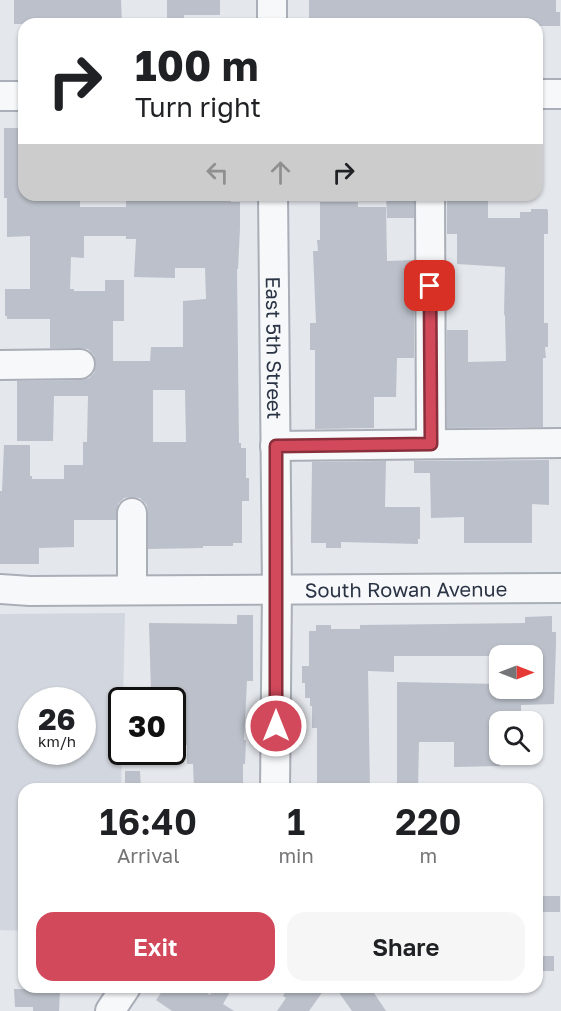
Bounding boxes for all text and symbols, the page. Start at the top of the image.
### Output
text: 100 m [135,40,258,90]
icon: right [36,42,114,120]
text: Turn right [135,91,261,123]
icon: left [201,156,234,189]
icon: ahead [264,156,297,189]
icon: right [327,156,360,189]
pin [404,260,455,311]
icon: arrive [413,269,446,302]
street label: East 5th Street [262,276,287,420]
street label: South Rowan Avenue [305,576,507,601]
north arrow [489,645,543,699]
map controls [489,645,543,765]
speed limit sign: 30 [108,687,186,765]
position arrow [244,694,308,758]
text: 26 [38,701,76,737]
button: search [489,711,543,765]
text: km/h [38,732,76,750]
text: 16:40 [100,800,197,843]
text: 1 [287,800,305,843]
text: 220 [395,800,461,843]
text: Arrival [117,843,180,867]
text: min [278,843,314,867]
text: m [420,843,437,867]
button: Exit [36,912,275,981]
button: Share [287,912,525,981]

